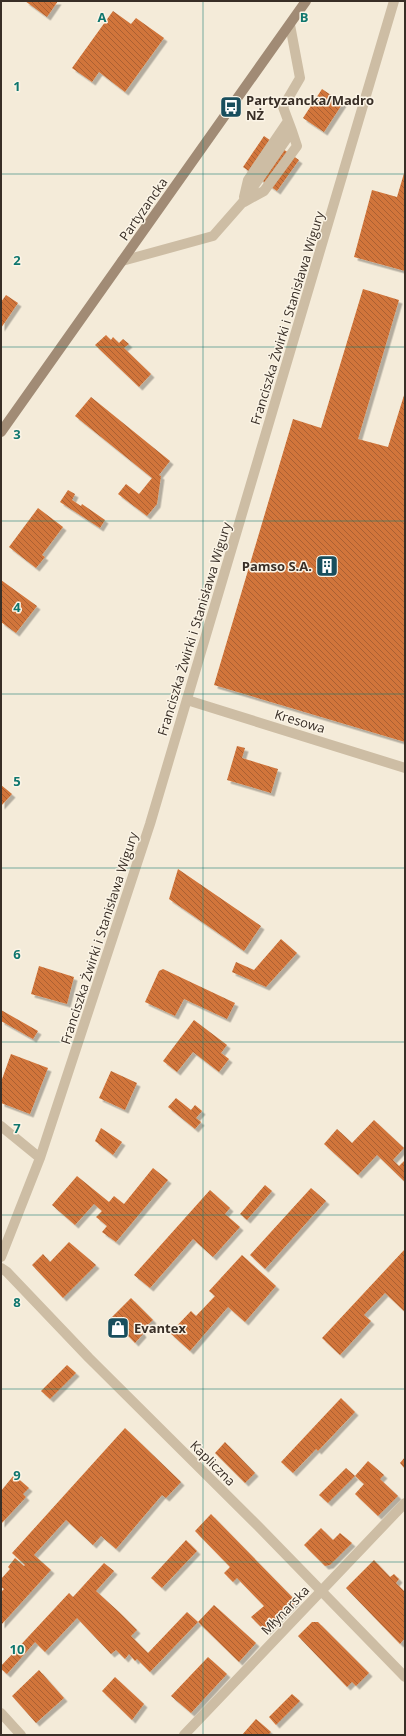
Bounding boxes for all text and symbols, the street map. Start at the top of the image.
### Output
text: A [98,8,107,26]
text: B [300,8,309,26]
text: 1 [13,77,21,95]
place label: Partyzancka/Madro NŻ [246,91,374,124]
bus stop icon: Partyzancka/Madro NŻ [218,94,244,120]
street label: Partyzancka [115,174,171,244]
street label: Franciszka Żwirki i Stanisława Wigury [246,209,328,427]
text: 2 [13,251,21,269]
text: 3 [13,425,21,443]
street label: Franciszka Żwirki i Stanisława Wigury [153,520,235,738]
building icon: Pamso S.A. [314,553,340,579]
place label: Pamso S.A. [242,557,312,575]
text: 4 [13,598,21,616]
street label: Kresowa [273,705,327,737]
text: 5 [13,772,21,790]
street label: Franciszka Żwirki i Stanisława Wigury [56,829,142,1047]
text: 6 [13,945,21,963]
text: 7 [13,1119,21,1137]
text: 8 [13,1293,21,1311]
shop icon: Evantex [105,1315,131,1341]
place label: Evantex [134,1319,186,1337]
street label: Kapliczna [186,1436,240,1490]
text: 9 [13,1466,21,1484]
street label: Młynarska [257,1581,313,1639]
text: 10 [10,1640,24,1658]

